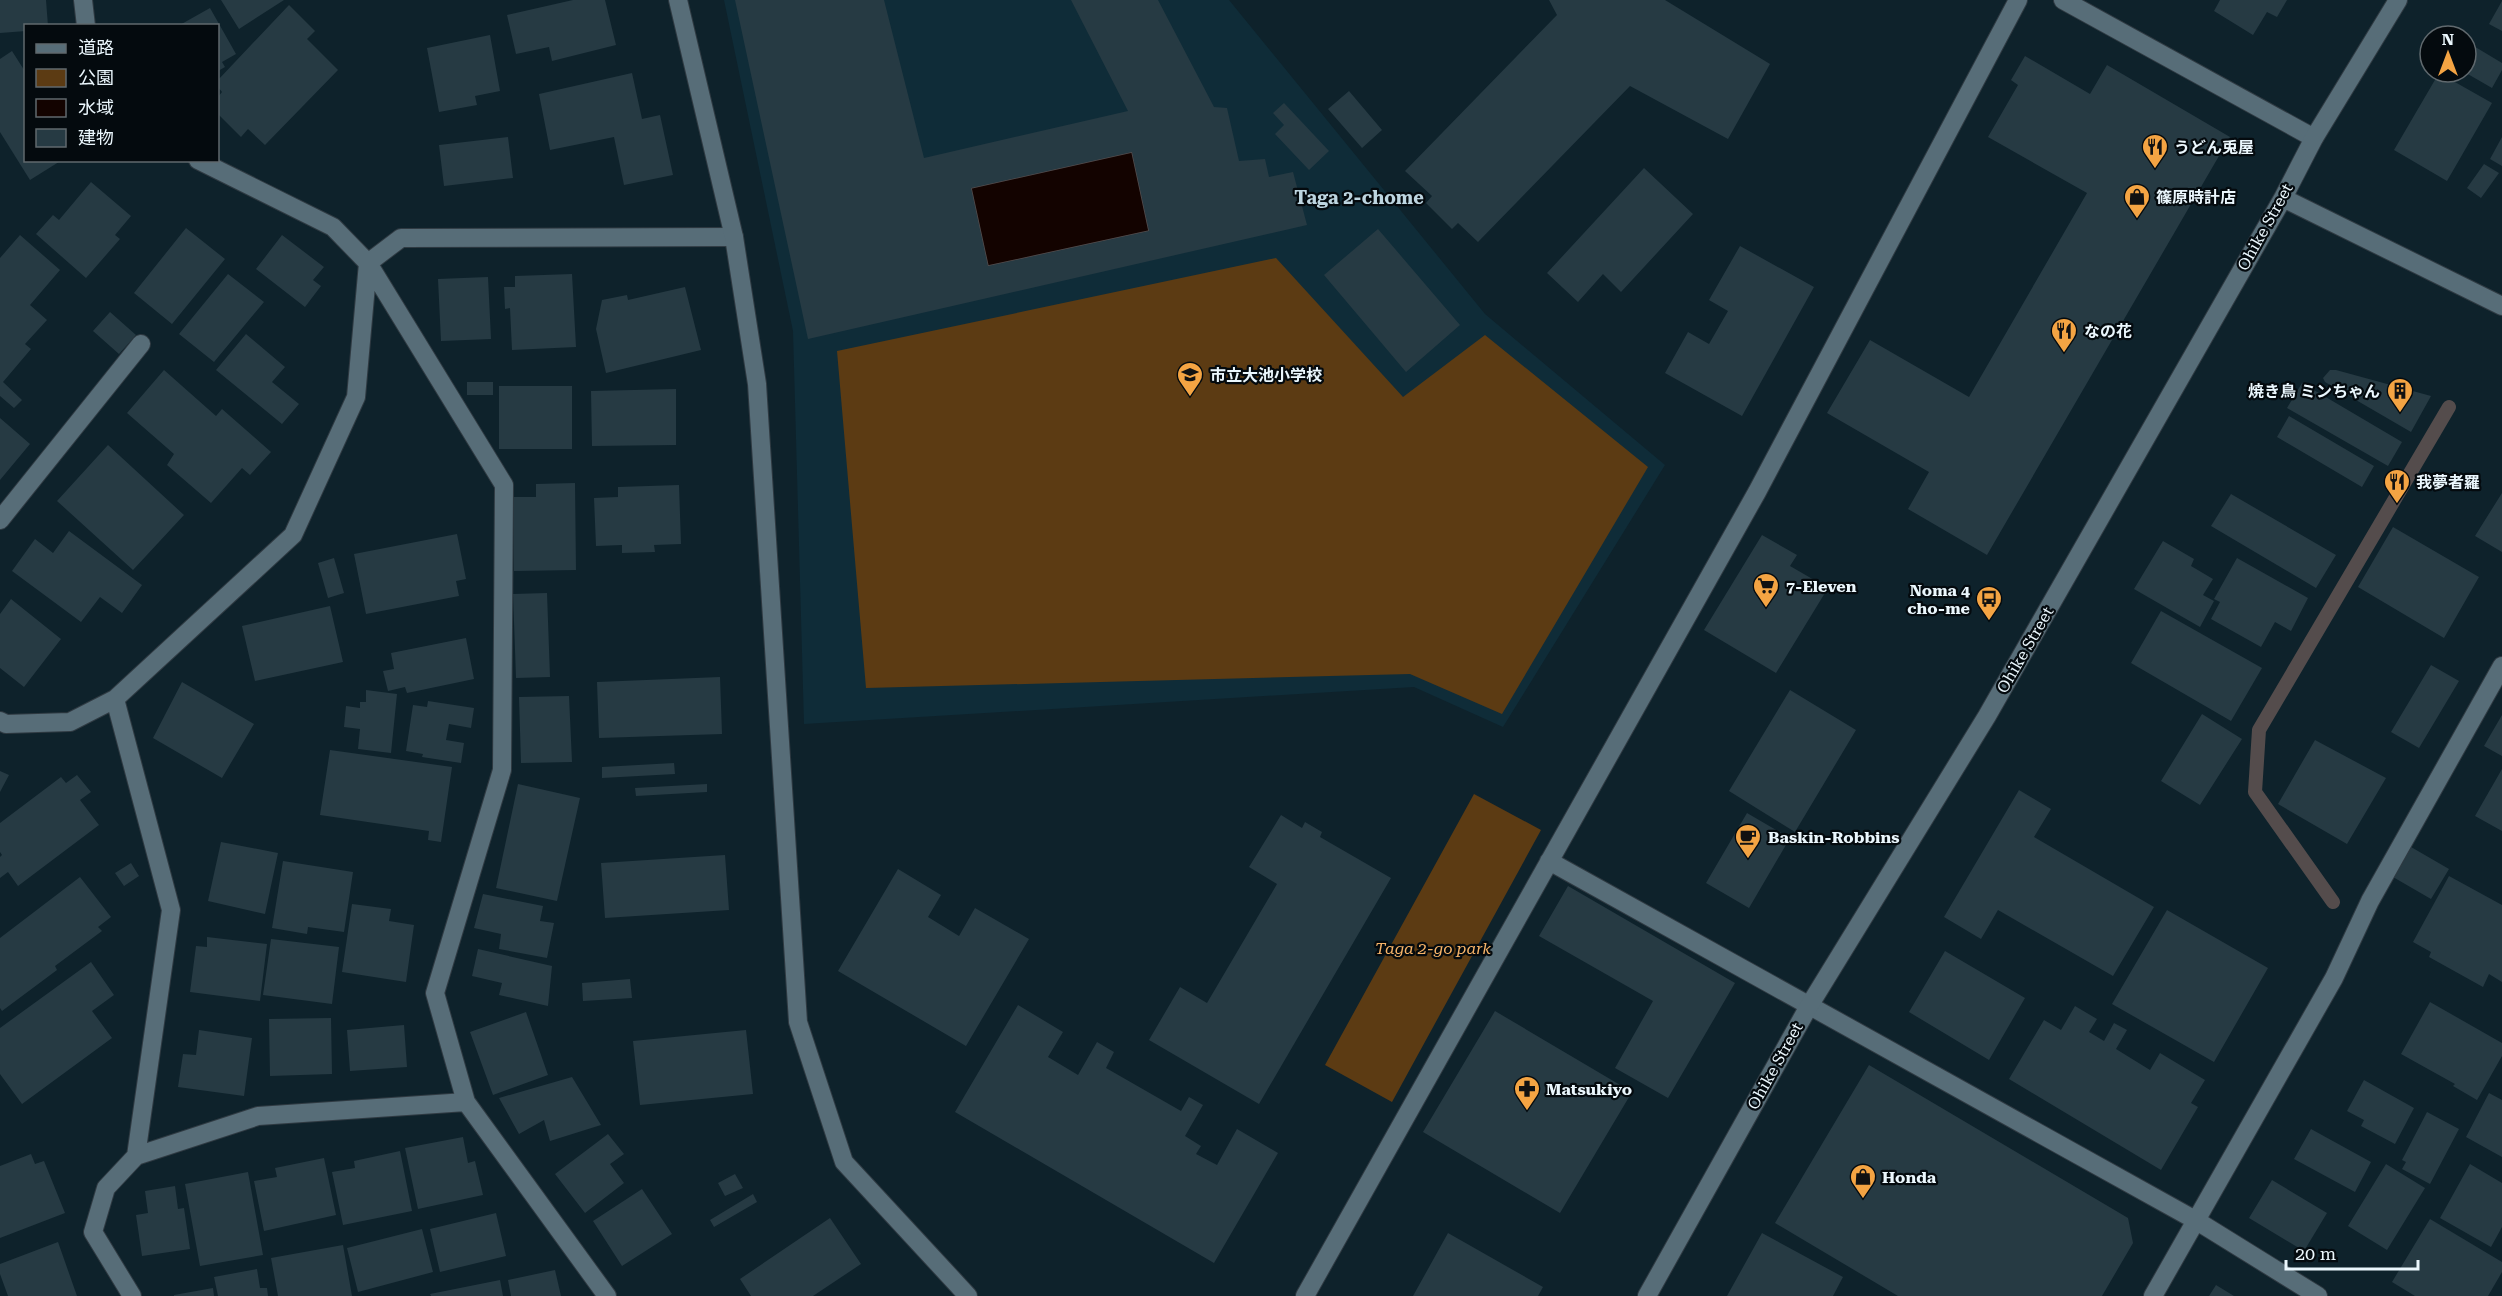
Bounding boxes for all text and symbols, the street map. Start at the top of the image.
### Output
legend [24,24,219,162]
north arrow [2418,24,2478,84]
text: N [2442,30,2454,49]
text: 道路 [78,37,114,58]
text: 公園 [78,67,114,88]
text: 水域 [78,97,114,118]
text: 建物 [78,127,114,148]
restaurant icon: うどん兎屋 [2140,132,2170,170]
place label: うどん兎屋 [2174,138,2254,157]
street label: Ohike Street [2233,180,2297,274]
shop icon: 篠原時計店 [2122,182,2152,220]
district label: Taga 2-chome [1294,187,1424,208]
place label: 篠原時計店 [2156,188,2236,207]
restaurant icon: なの花 [2049,316,2079,354]
place label: なの花 [2084,322,2132,341]
school or university icon: 市立大池小学校 [1175,360,1205,398]
place label: 市立大池小学校 [1210,366,1322,385]
building icon: 焼き鳥 ミンちゃん [2385,376,2415,414]
place label: 焼き鳥 ミンちゃん [2248,382,2380,401]
restaurant icon: 我夢者羅 [2382,467,2412,505]
place label: 我夢者羅 [2416,473,2480,492]
supermarket icon: 7-Eleven [1751,571,1781,609]
place label: 7-Eleven [1786,577,1857,596]
place label: Noma 4 cho-me [1907,581,1970,618]
bus stop icon: Noma 4 cho-me [1974,584,2004,622]
street label: Ohike Street [1993,603,2057,697]
cafe icon: Baskin-Robbins [1733,822,1763,860]
place label: Baskin-Robbins [1768,828,1899,847]
park label: Taga 2-go park [1375,939,1491,958]
street label: Ohike Street [1743,1019,1807,1113]
pharmacy icon: Matsukiyo [1512,1074,1542,1112]
place label: Matsukiyo [1546,1080,1632,1099]
shop icon: Honda [1848,1162,1878,1200]
place label: Honda [1882,1168,1937,1187]
scale bar [2286,1233,2418,1271]
text: 20 m [2295,1243,2336,1264]

